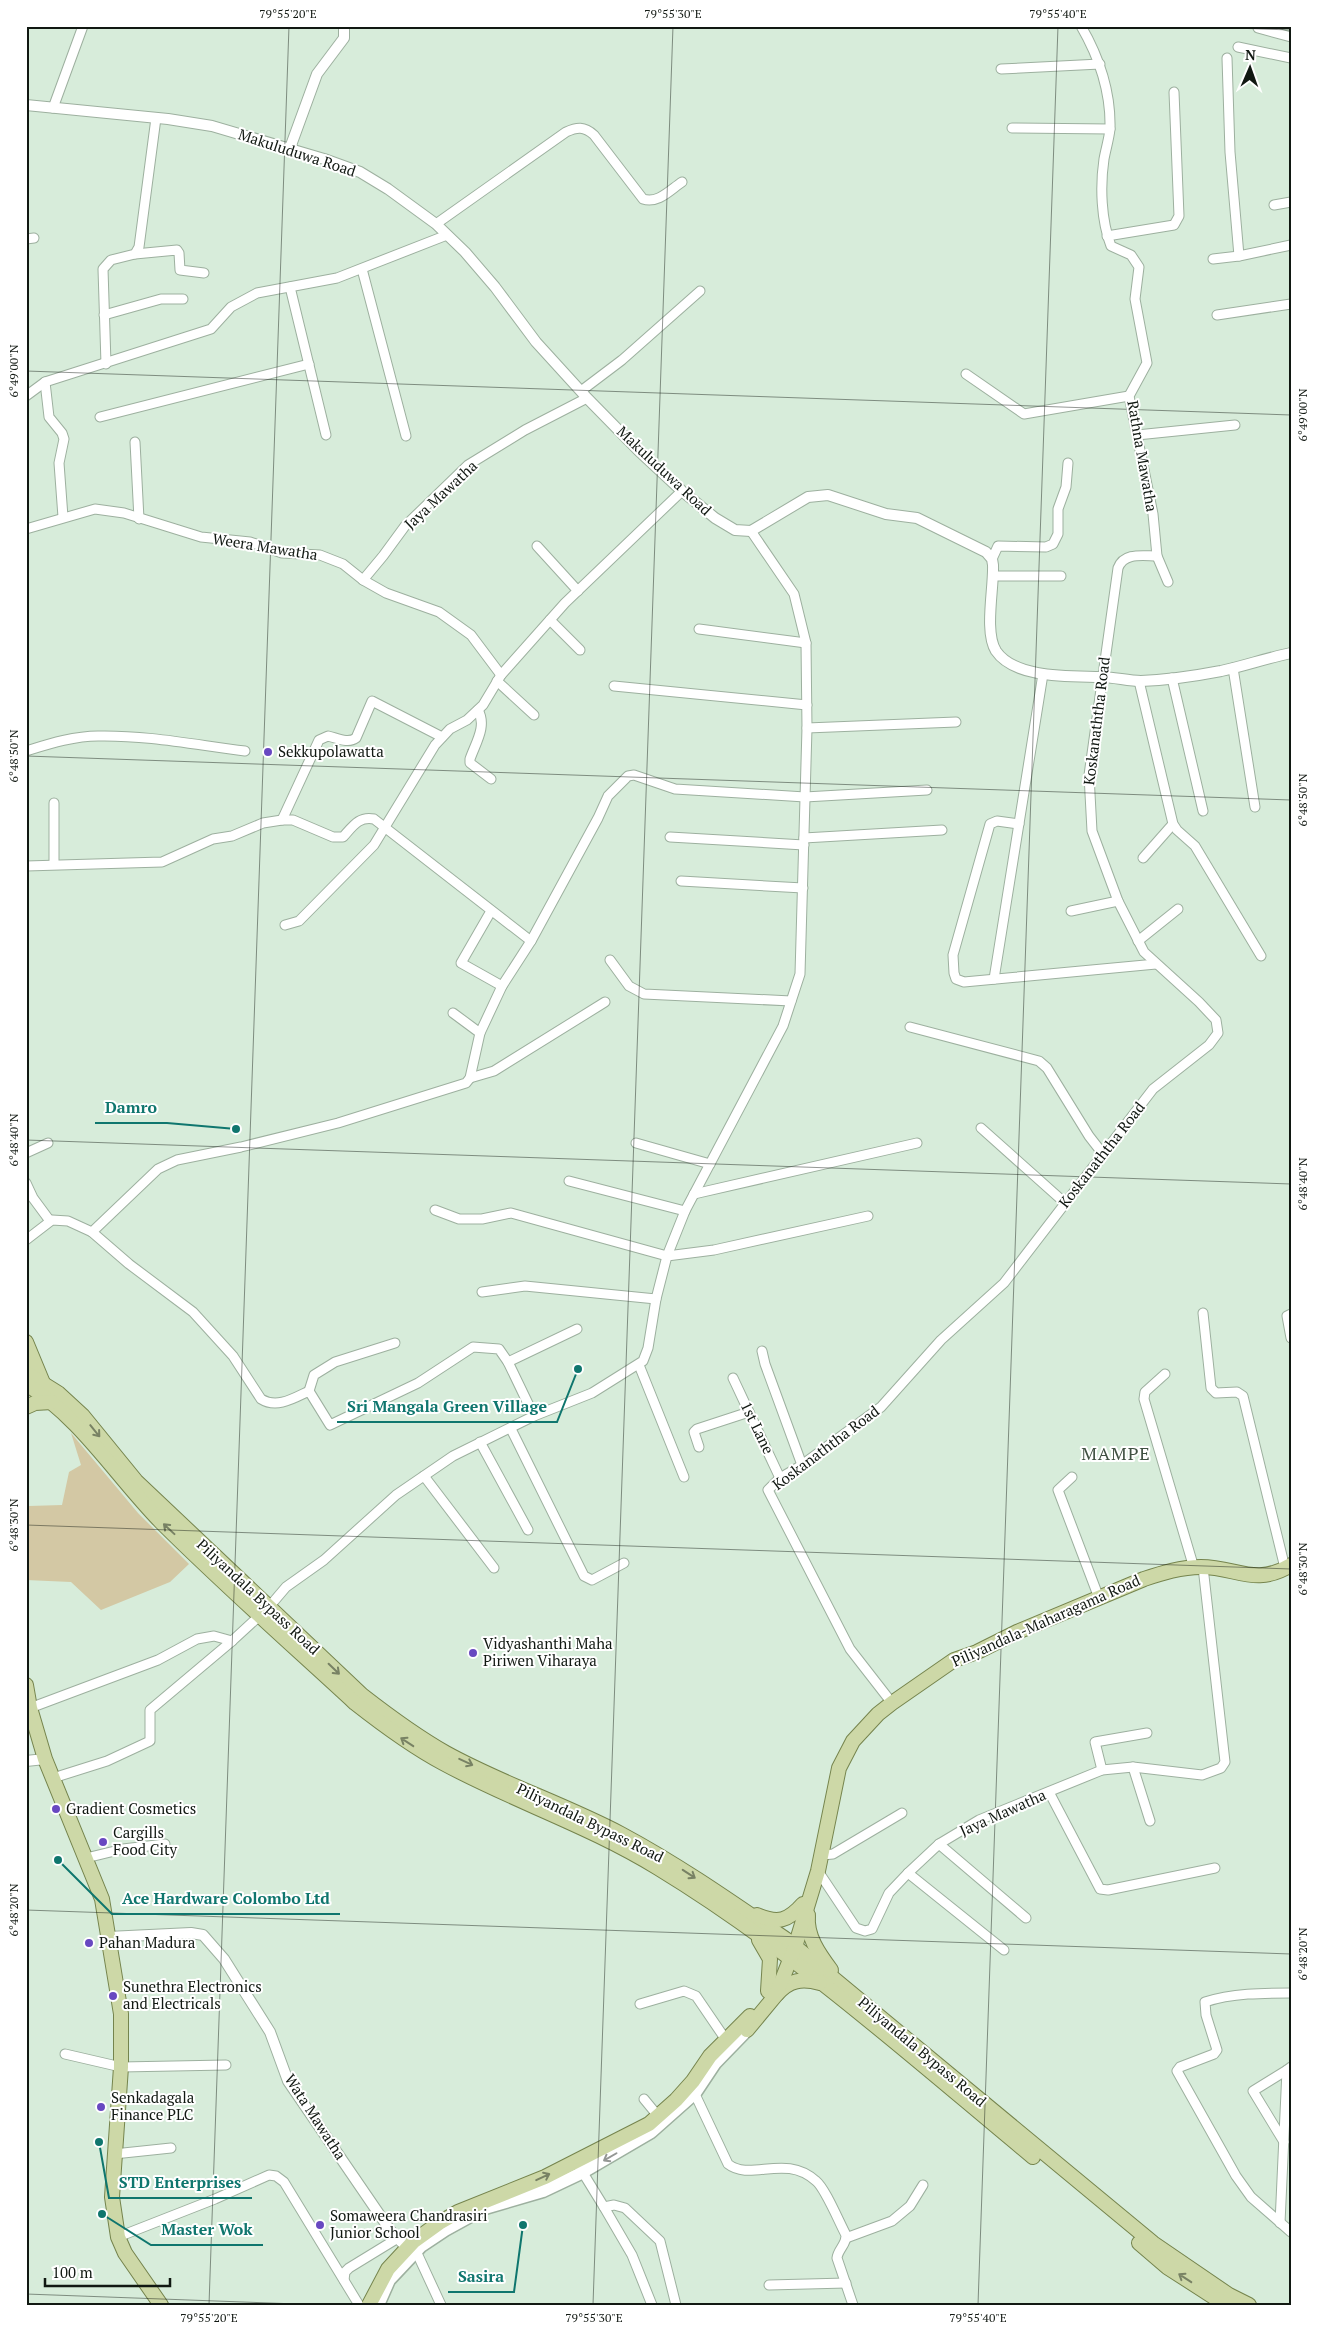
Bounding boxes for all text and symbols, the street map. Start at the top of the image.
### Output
text: 79°55'20"E [259,6,317,21]
text: 79°55'30"E [644,6,702,21]
text: 79°55'40"E [1029,6,1087,21]
north arrow [1224,42,1274,92]
text: N [1245,45,1256,64]
street label: Makuluduwa Road [236,124,359,181]
text: 6°49'00"N [6,344,21,398]
text: 6°49'00"N [1295,388,1310,442]
street label: Rathna Mawatha [1123,399,1163,513]
street label: Makuluduwa Road [613,421,716,519]
street label: Jaya Mawatha [400,455,481,533]
street label: Weera Mawatha [211,528,320,564]
street label: Koskanaththa Road [1078,656,1114,786]
text: 6°48'50"N [6,729,21,783]
place label: Sekkupolawatta [278,741,384,761]
marker: Sekkupolawatta [262,746,274,758]
text: 6°48'50"N [1295,773,1310,827]
callout: Damro [95,1092,167,1123]
text: Damro [105,1096,157,1118]
street label: Koskanaththa Road [1054,1097,1149,1211]
text: 6°48'40"N [6,1113,21,1167]
text: 6°48'40"N [1295,1157,1310,1211]
callout: Sri Mangala Green Village [337,1391,557,1422]
text: Sri Mangala Green Village [347,1395,547,1417]
street label: 1st Lane [737,1398,779,1457]
street label: Koskanaththa Road [768,1400,883,1494]
one-way arrow [90,1424,101,1437]
district label: MAMPE [1081,1441,1151,1465]
text: 6°48'30"N [6,1498,21,1552]
one-way arrow [162,1523,175,1535]
street label: Piliyandala Bypass Road [193,1534,324,1659]
text: 6°48'30"N [1295,1542,1310,1596]
street label: Piliyandala-Maharagama Road [948,1569,1143,1671]
place label: Vidyashanthi Maha Piriwen Viharaya [483,1633,613,1670]
marker: Vidyashanthi Maha Piriwen Viharaya [467,1647,479,1659]
one-way arrow [327,1663,340,1675]
one-way arrow [400,1736,414,1747]
one-way arrow [458,1758,473,1767]
street label: Piliyandala Bypass Road [514,1778,667,1866]
street label: Jaya Mawatha [956,1784,1049,1840]
place label: Gradient Cosmetics [66,1798,196,1818]
marker: Gradient Cosmetics [50,1803,62,1815]
place label: Cargills Food City [113,1822,177,1859]
marker: Cargills Food City [97,1836,109,1848]
one-way arrow [681,1869,695,1879]
text: 6°48'20"N [6,1883,21,1937]
callout: Ace Hardware Colombo Ltd [112,1883,340,1914]
text: Ace Hardware Colombo Ltd [122,1887,330,1909]
text: 6°48'20"N [1295,1927,1310,1981]
place label: Pahan Madura [99,1932,196,1952]
marker: Pahan Madura [83,1937,95,1949]
place label: Sunethra Electronics and Electricals [123,1976,262,2013]
marker: Sunethra Electronics and Electricals [107,1990,119,2002]
street label: Piliyandala Bypass Road [854,1992,991,2111]
street label: Wata Mawatha [281,2070,351,2164]
place label: Senkadagala Finance PLC [111,2087,195,2124]
marker: Senkadagala Finance PLC [95,2101,107,2113]
one-way arrow [603,2152,617,2162]
callout: STD Enterprises [109,2167,252,2198]
text: STD Enterprises [119,2171,241,2193]
one-way arrow [535,2172,550,2182]
place label: Somaweera Chandrasiri Junior School [330,2205,488,2242]
callout: Master Wok [151,2214,263,2245]
text: Master Wok [161,2218,253,2240]
marker: Somaweera Chandrasiri Junior School [314,2219,326,2231]
scale bar [45,2256,170,2288]
callout: Sasira [448,2261,514,2292]
text: 100 m [52,2262,93,2282]
text: Sasira [458,2265,504,2287]
one-way arrow [1179,2273,1193,2283]
text: 79°55'20"E [180,2310,238,2325]
text: 79°55'30"E [565,2310,623,2325]
text: 79°55'40"E [949,2310,1007,2325]

